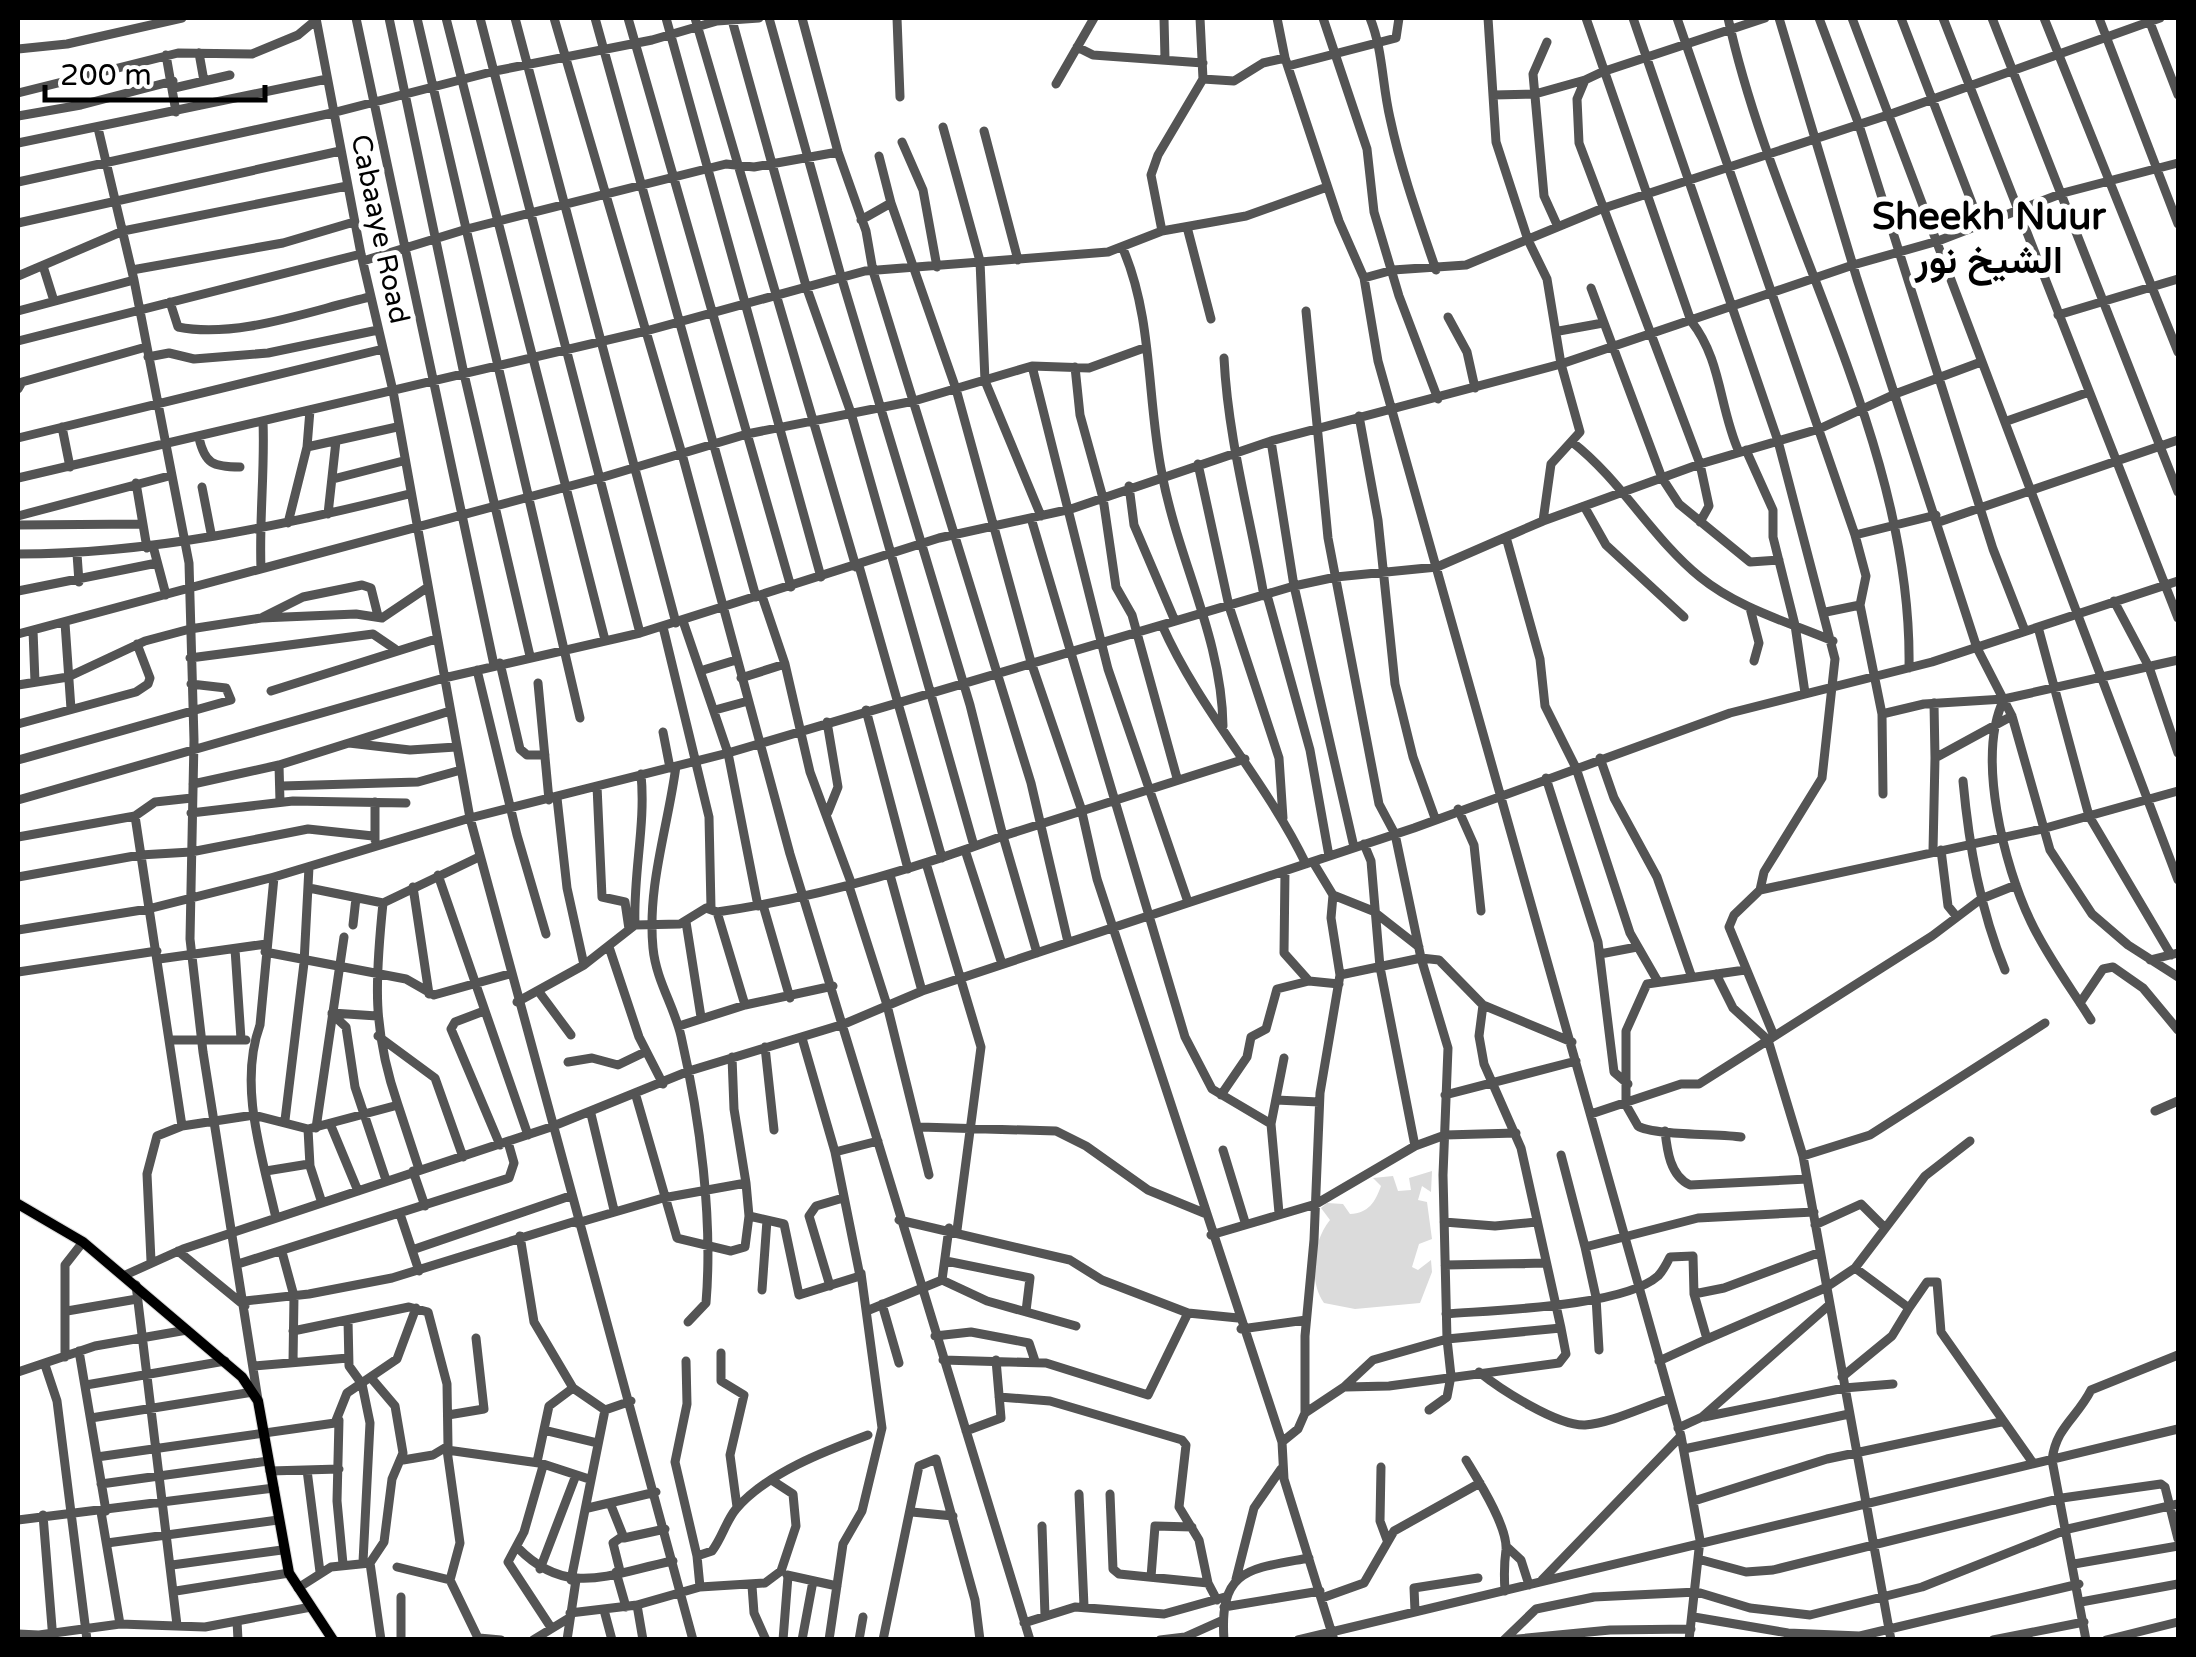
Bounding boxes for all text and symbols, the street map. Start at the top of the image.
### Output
scale bar [45,40,265,102]
text: 200 m [60,57,152,94]
street label: Cabaaye Road [343,131,417,327]
district label: Sheekh Nuur الشيخ نور [1872,194,2106,286]

